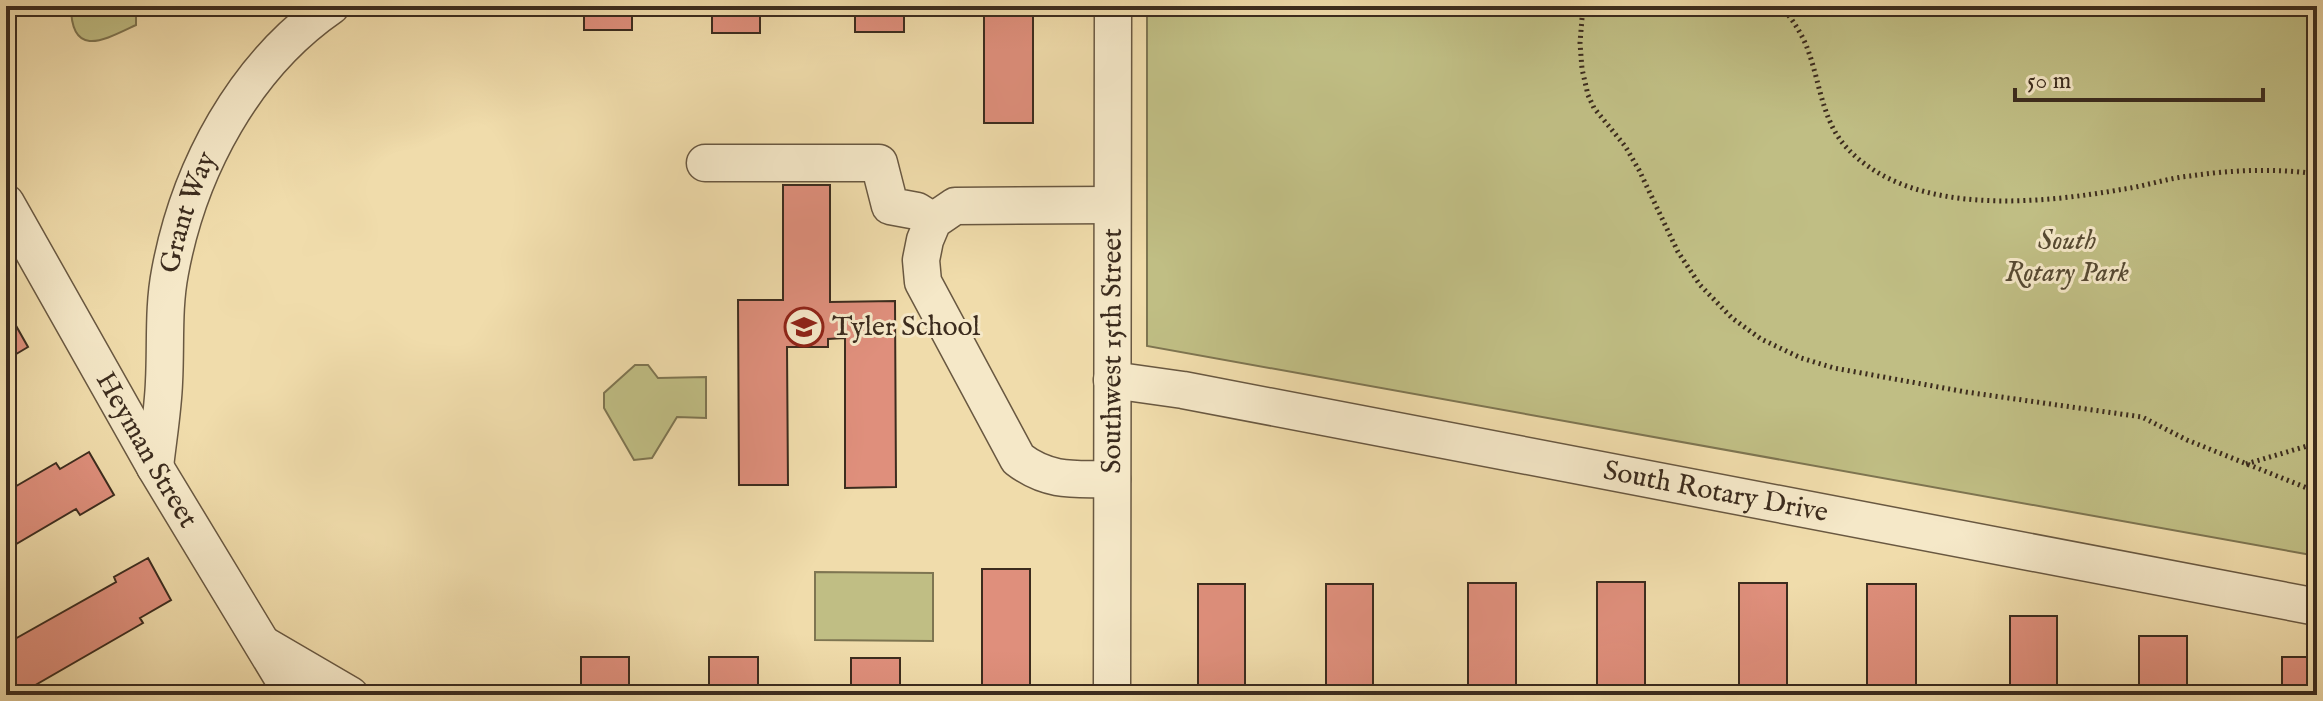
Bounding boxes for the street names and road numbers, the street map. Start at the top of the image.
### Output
street label: Grant Way [153,146,225,276]
street label: Southwest 15th Street [1095,228,1130,474]
street label: Heyman Street [87,366,205,535]
street label: South Rotary Drive [1600,453,1831,531]

